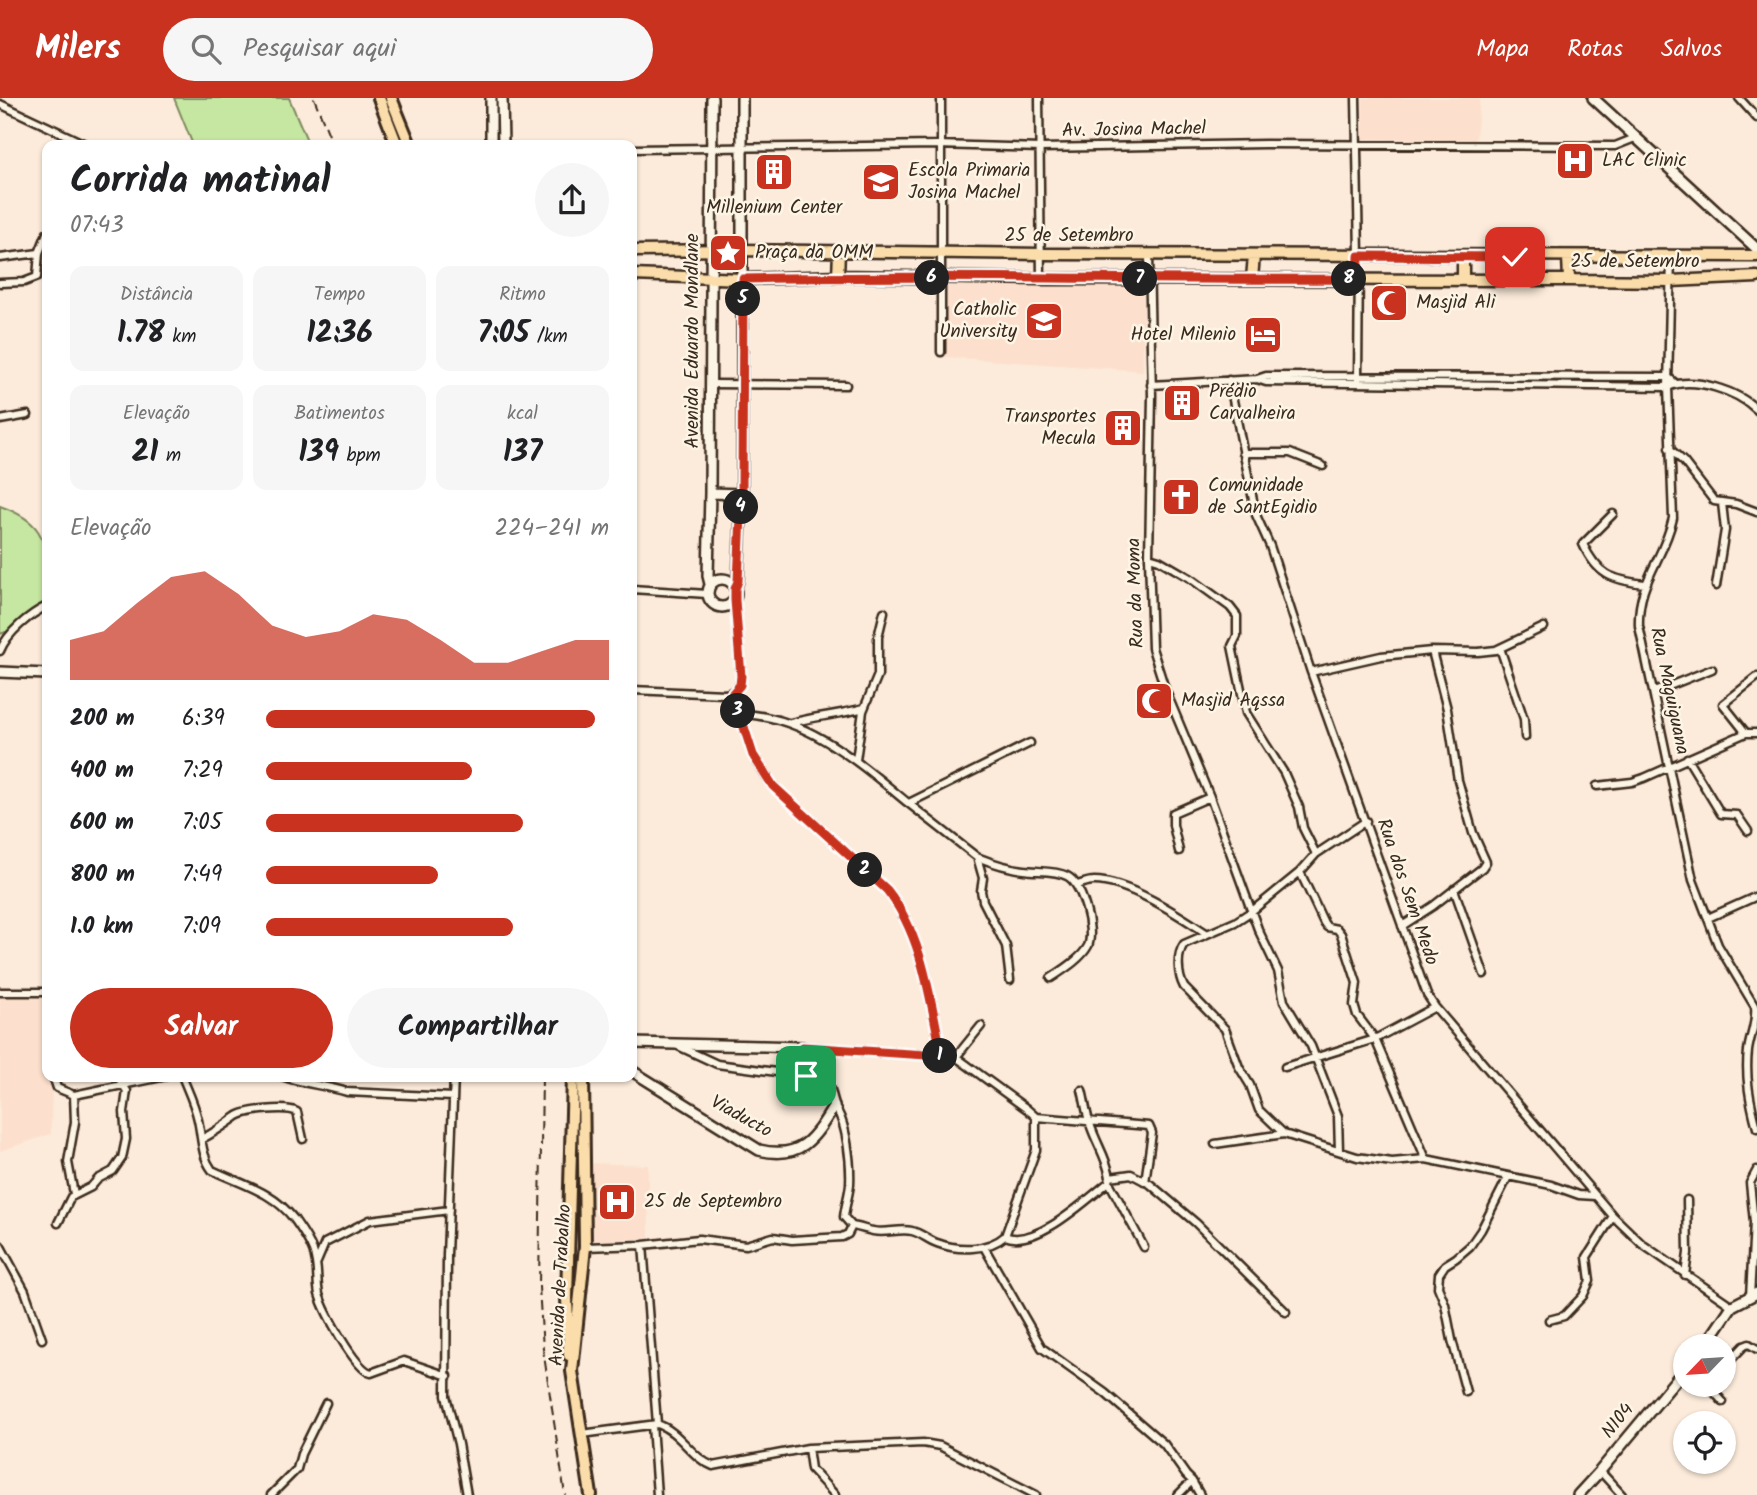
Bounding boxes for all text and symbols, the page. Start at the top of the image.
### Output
search box [163,18,653,81]
text: Milers [35,23,121,76]
text: Pesquisar aqui [243,28,396,70]
icon: search [187,30,225,68]
text: Mapa [1476,30,1529,69]
text: Rotas [1567,30,1623,69]
text: Salvos [1661,30,1722,69]
street label: Av. Josina Machel [1062,114,1207,146]
hospital icon: LAC Clinic [1554,140,1596,182]
place label: LAC Clinic [1602,146,1687,176]
building icon: Millenium Center [753,151,795,193]
text: Corrida matinal [70,152,331,212]
place label: Escola Primaria Josina Machel [908,156,1030,208]
school or university icon: Escola Primaria Josina Machel [860,161,902,203]
button: share [535,163,609,237]
place label: Millenium Center [706,193,844,223]
text: 07:43 [70,208,124,244]
street label: 25 de Setembro [1004,221,1134,251]
pin [1485,227,1545,287]
place icon: Praça da OMM [707,232,749,274]
street label: Avenida Eduardo Mondlane [678,233,708,448]
place label: Praça da OMM [755,238,873,268]
icon: check [1496,238,1534,276]
street label: 25 de Setembro [1570,247,1700,277]
pin: 6 [914,260,950,296]
text: 6 [926,262,937,292]
pin: 7 [1122,262,1158,296]
pin: 8 [1332,262,1366,296]
text: 7 [1135,263,1144,293]
text: 8 [1343,263,1354,293]
text: Distância [120,280,193,310]
text: Tempo [314,280,365,310]
text: Ritmo [499,280,546,310]
pin: 5 [726,282,760,316]
mosque icon: Masjid Ali [1368,282,1410,324]
text: 5 [738,283,747,313]
place label: Masjid Ali [1416,288,1497,318]
place label: Catholic University [939,295,1018,347]
school or university icon: Catholic University [1023,300,1065,342]
text: 1.78 [117,310,165,358]
text: 12:36 [306,310,373,358]
text: 7:05 [477,310,529,358]
hotel icon: Hotel Milenio [1242,314,1284,356]
place label: Hotel Milenio [1131,320,1236,350]
text: km [165,322,196,352]
text: /km [529,322,568,352]
place label: Prédio Carvalheira [1209,377,1296,429]
building icon: Prédio Carvalheira [1161,382,1203,424]
text: Elevação [123,399,190,429]
text: Batimentos [294,399,385,429]
text: kcal [507,399,538,429]
place label: Transportes Mecula [1004,402,1096,454]
building icon: Transportes Mecula [1102,407,1144,449]
text: 21 [132,429,158,477]
text: 139 [298,429,339,477]
text: 137 [503,429,542,477]
text: m [158,441,181,471]
text: bpm [339,441,381,471]
place label: Comunidade de SantEgidio [1208,471,1317,523]
church icon: Comunidade de SantEgidio [1160,476,1202,518]
pin: 4 [724,490,758,524]
text: 4 [735,491,746,521]
text: Elevação [70,511,152,547]
text: 224–241 m [495,511,609,547]
street label: Rua da Moma [1119,537,1153,649]
street label: Rua Maguiguana [1641,625,1697,757]
mosque icon: Masjid Aqssa [1133,680,1175,722]
place label: Masjid Aqssa [1181,686,1285,716]
pin: 3 [720,694,756,728]
text: 3 [732,695,743,725]
text: 200 m [70,701,135,737]
text: 6:39 [182,701,225,737]
text: 400 m [70,753,134,789]
text: 7:29 [182,753,223,789]
text: 600 m [70,805,134,841]
text: 7:05 [182,805,222,841]
street label: Rua dos Sem Medo [1368,815,1446,969]
pin: 2 [848,852,882,888]
text: 2 [859,854,870,884]
text: 800 m [70,857,135,893]
text: 7:49 [182,857,222,893]
text: 1.0 km [70,909,133,945]
text: 7:09 [182,909,221,945]
button: Salvar [70,988,333,1068]
button: Compartilhar [347,988,609,1068]
pin: 1 [922,1038,958,1074]
text: 1 [937,1040,942,1070]
pin [776,1046,836,1106]
icon: arrive [787,1057,825,1095]
street label: Viaducto [705,1088,777,1146]
hospital icon: 25 de Septembro [596,1181,638,1223]
place label: 25 de Septembro [644,1187,782,1217]
street label: Avenida de Trabalho [542,1203,580,1367]
north arrow [1673,1334,1736,1396]
map controls [1673,1334,1736,1474]
street label: N104 [1594,1396,1642,1446]
button: locate [1673,1411,1736,1474]

